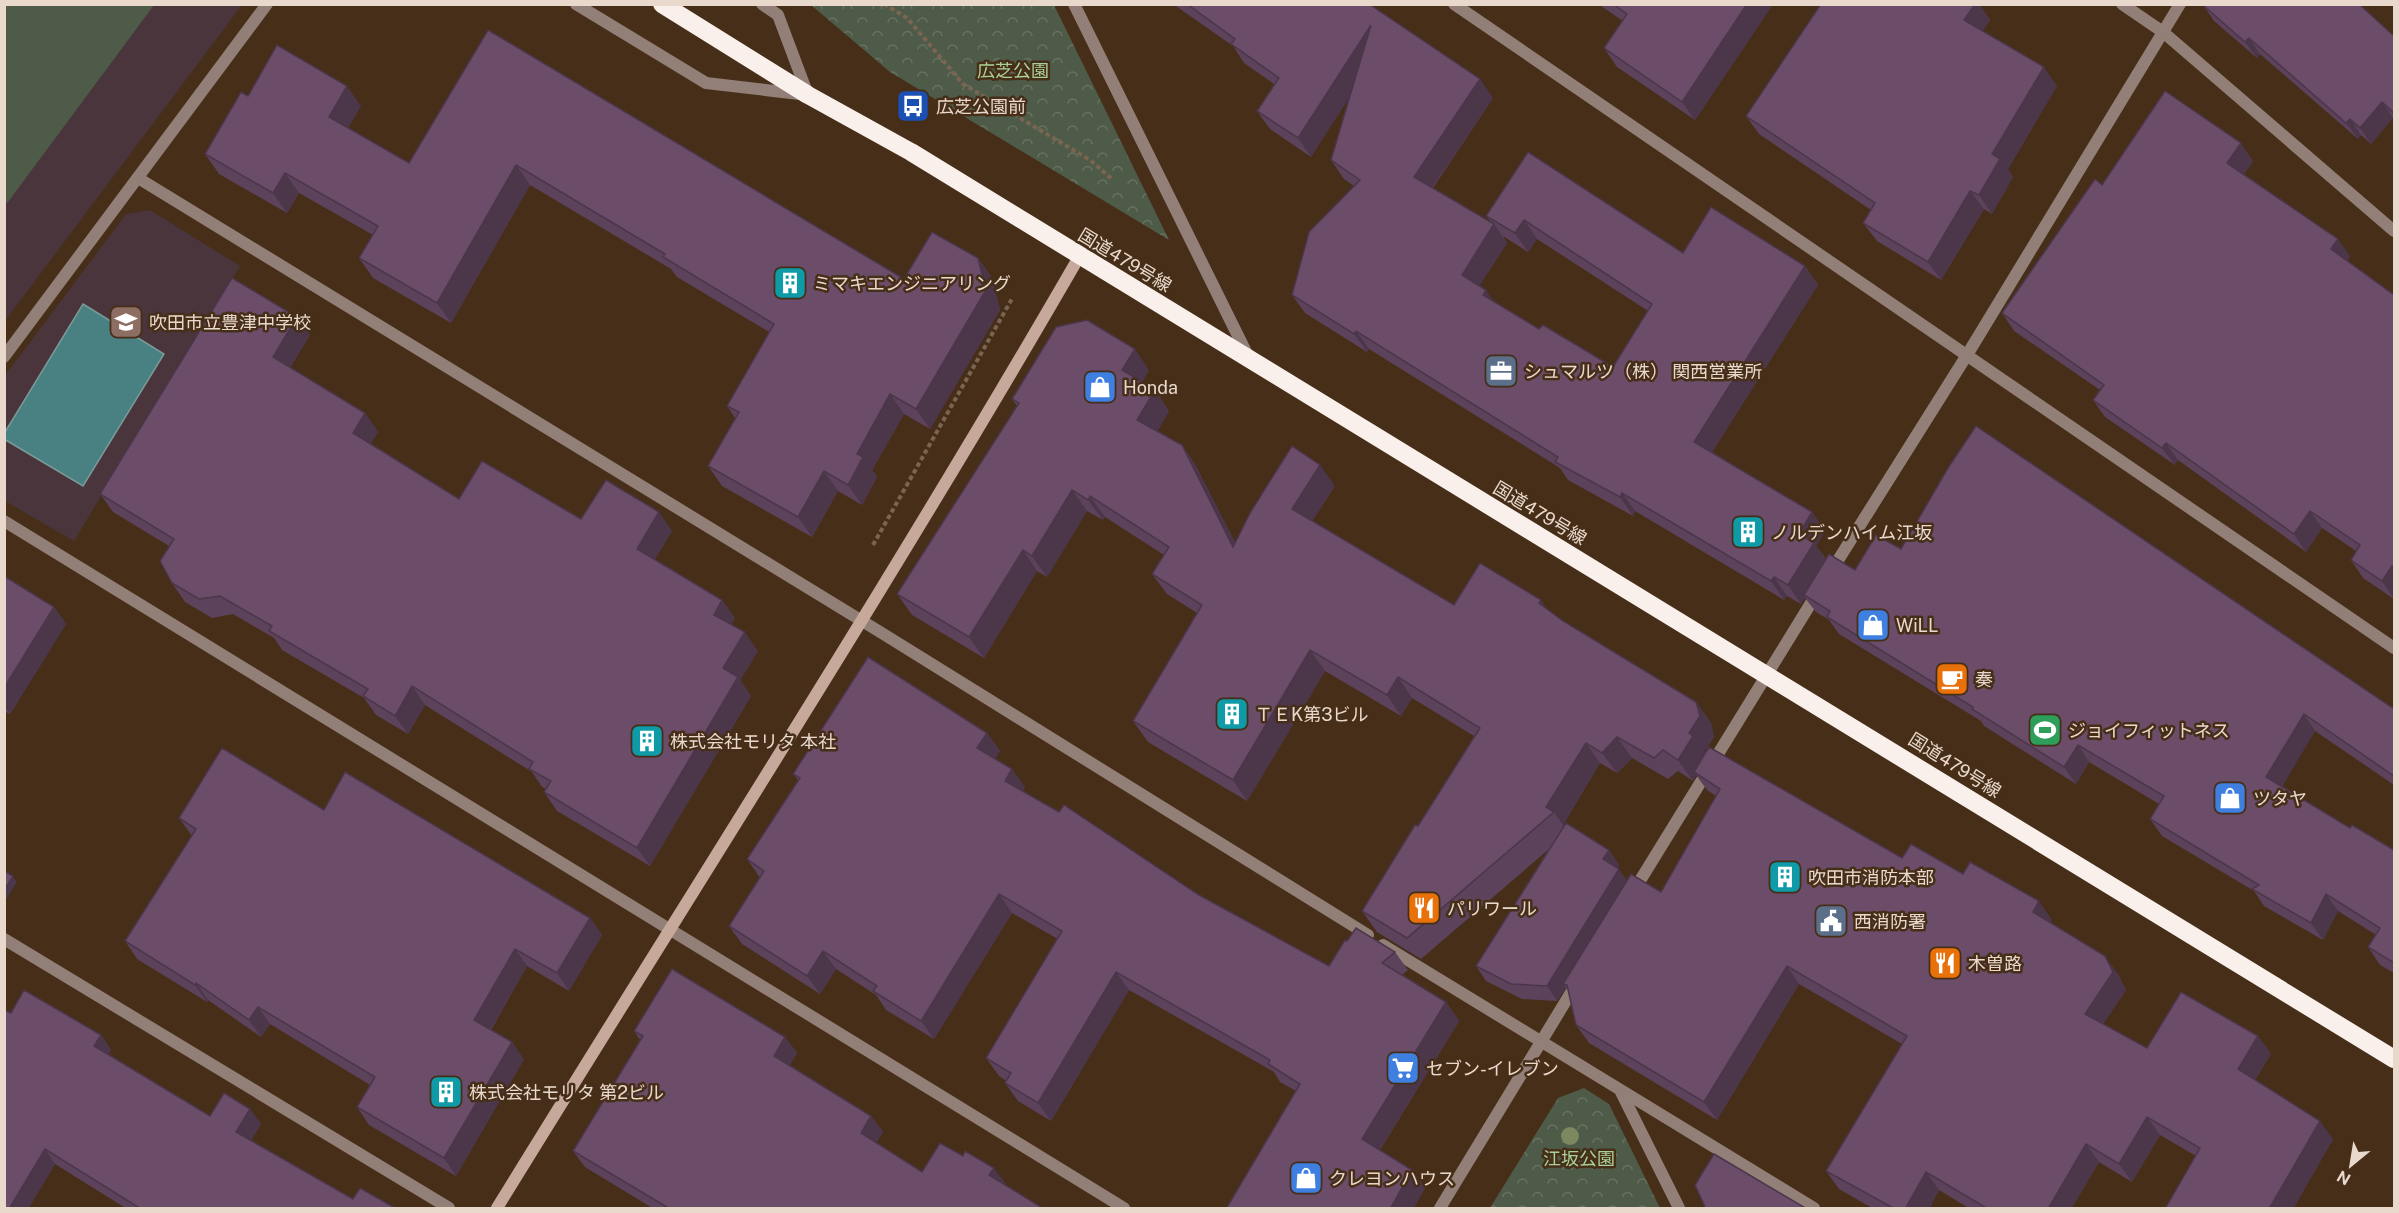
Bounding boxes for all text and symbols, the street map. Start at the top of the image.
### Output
park label: 広芝公園 [977,60,1049,81]
bus stop icon: 広芝公園前 [895,88,931,124]
place label: 広芝公園前 [936,96,1026,117]
street label: 国道479号線 [1075,224,1175,296]
building icon: ミマキエンジニアリング [772,265,808,301]
place label: ミマキエンジニアリング [813,273,1011,294]
school or university icon: 吹田市立豊津中学校 [108,304,144,340]
place label: 吹田市立豊津中学校 [149,312,311,333]
office icon: シュマルツ（株） 関西営業所 [1483,353,1519,389]
place label: シュマルツ（株） 関西営業所 [1524,361,1762,382]
shop icon: Honda [1082,369,1118,405]
place label: Honda [1123,377,1178,398]
street label: 国道479号線 [1490,477,1590,549]
building icon: ノルデンハイム江坂 [1730,514,1766,550]
place label: ノルデンハイム江坂 [1771,522,1932,543]
shop icon: WiLL [1855,607,1891,643]
place label: WiLL [1896,615,1938,636]
cafe icon: 奏 [1934,661,1970,697]
place label: 奏 [1975,669,1993,690]
building icon: ＴＥK第3ビル [1214,696,1250,732]
place label: ＴＥK第3ビル [1255,704,1369,725]
sports icon: ジョイフィットネス [2027,712,2063,748]
place label: ジョイフィットネス [2068,720,2230,741]
building icon: 株式会社モリタ 本社 [629,723,665,759]
street label: 国道479号線 [1905,728,2005,802]
place label: 株式会社モリタ 本社 [670,731,836,752]
shop icon: ツタヤ [2212,780,2248,816]
place label: ツタヤ [2253,788,2307,809]
building icon: 吹田市消防本部 [1767,859,1803,895]
place label: 吹田市消防本部 [1808,867,1934,888]
restaurant icon: パリワール [1406,890,1442,926]
place label: パリワール [1447,898,1537,919]
public building icon: 西消防署 [1813,903,1849,939]
place label: 西消防署 [1854,911,1926,932]
restaurant icon: 木曽路 [1927,945,1963,981]
place label: 木曽路 [1968,953,2022,974]
supermarket icon: セブン-イレブン [1385,1050,1421,1086]
place label: セブン-イレブン [1426,1058,1559,1079]
building icon: 株式会社モリタ 第2ビル [428,1074,464,1110]
place label: 株式会社モリタ 第2ビル [469,1082,664,1103]
north arrow [2321,1135,2381,1195]
park label: 江坂公園 [1543,1148,1615,1169]
shop icon: クレヨンハウス [1288,1160,1324,1196]
text: N [2334,1166,2354,1189]
place label: クレヨンハウス [1329,1168,1455,1189]

